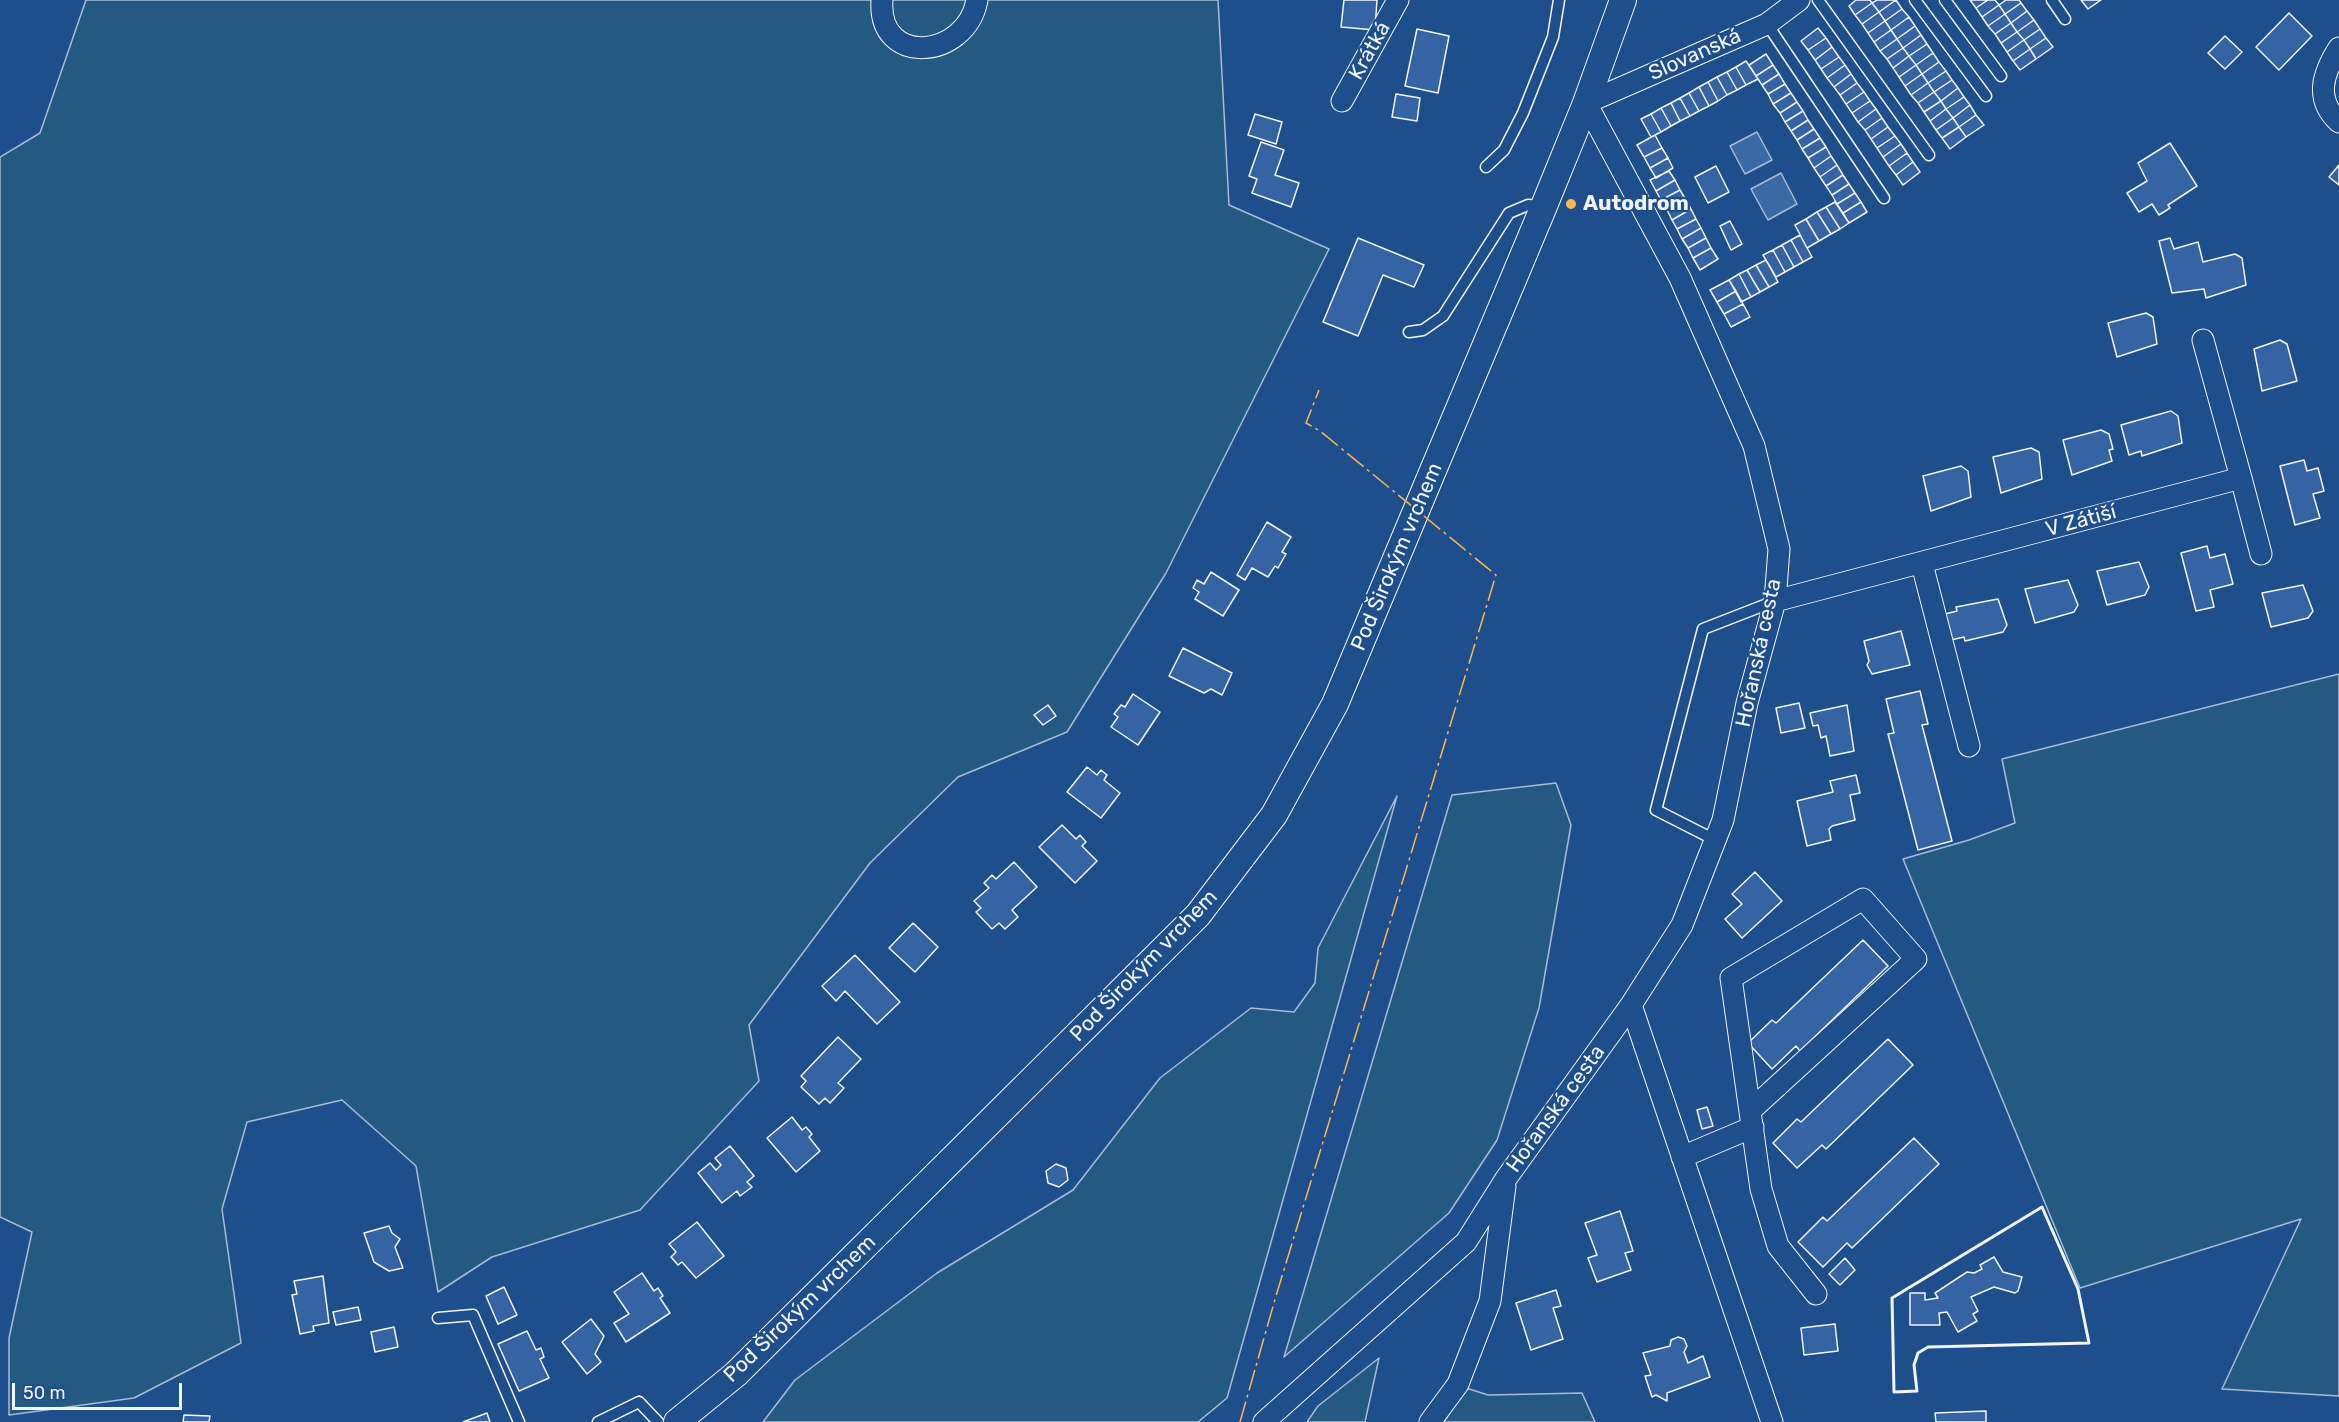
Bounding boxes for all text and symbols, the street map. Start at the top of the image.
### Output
street label: Krátká [1344,18,1396,84]
street label: Slovanská [1645,24,1745,86]
place label: Autodrom [1583,191,1689,217]
marker: Autodrom [1564,197,1578,211]
street label: Pod Širokým vrchem [1346,459,1448,655]
street label: V Zátiší [2043,500,2119,542]
street label: Hořanská cesta [1731,576,1787,730]
street label: Pod Širokým vrchem [1065,885,1223,1047]
street label: Hořanská cesta [1501,1040,1611,1178]
street label: Pod Širokým vrchem [719,1230,881,1388]
scale bar [15,1371,184,1409]
text: 50 m [23,1382,66,1404]

